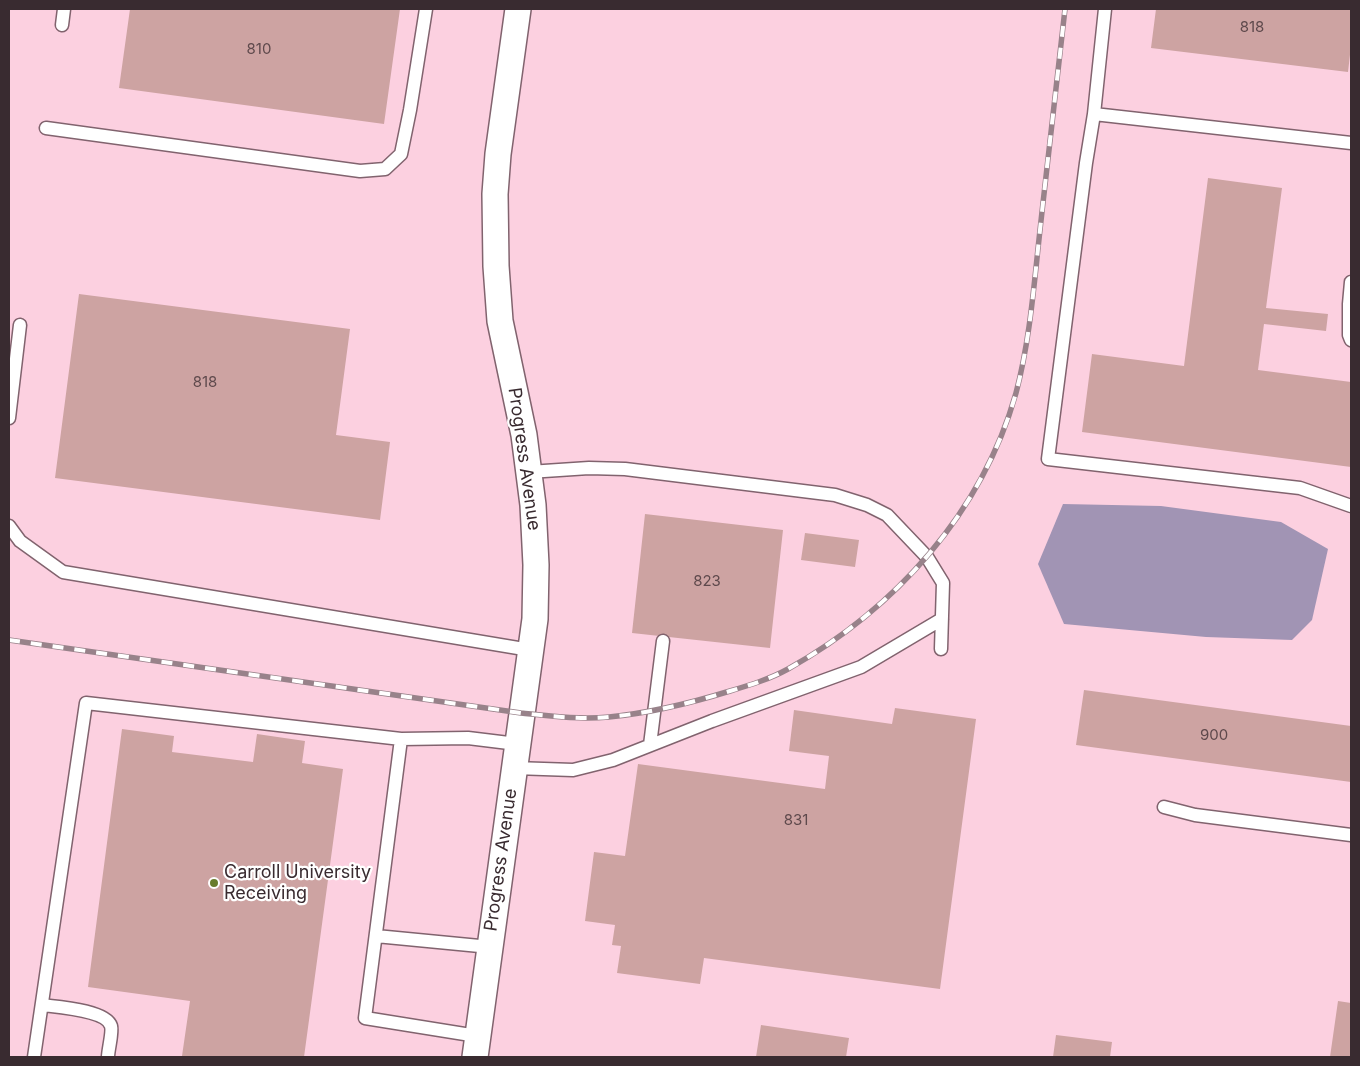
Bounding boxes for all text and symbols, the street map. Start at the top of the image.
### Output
house number: 818 [1240,18,1264,36]
house number: 810 [247,40,271,58]
house number: 818 [193,373,217,391]
street label: Progress Avenue [503,386,545,532]
house number: 823 [693,572,721,590]
house number: 900 [1200,726,1228,744]
street label: Progress Avenue [480,787,522,933]
house number: 831 [784,811,808,829]
place label: Carroll University Receiving [224,862,371,904]
marker: Carroll University Receiving [208,877,220,889]

